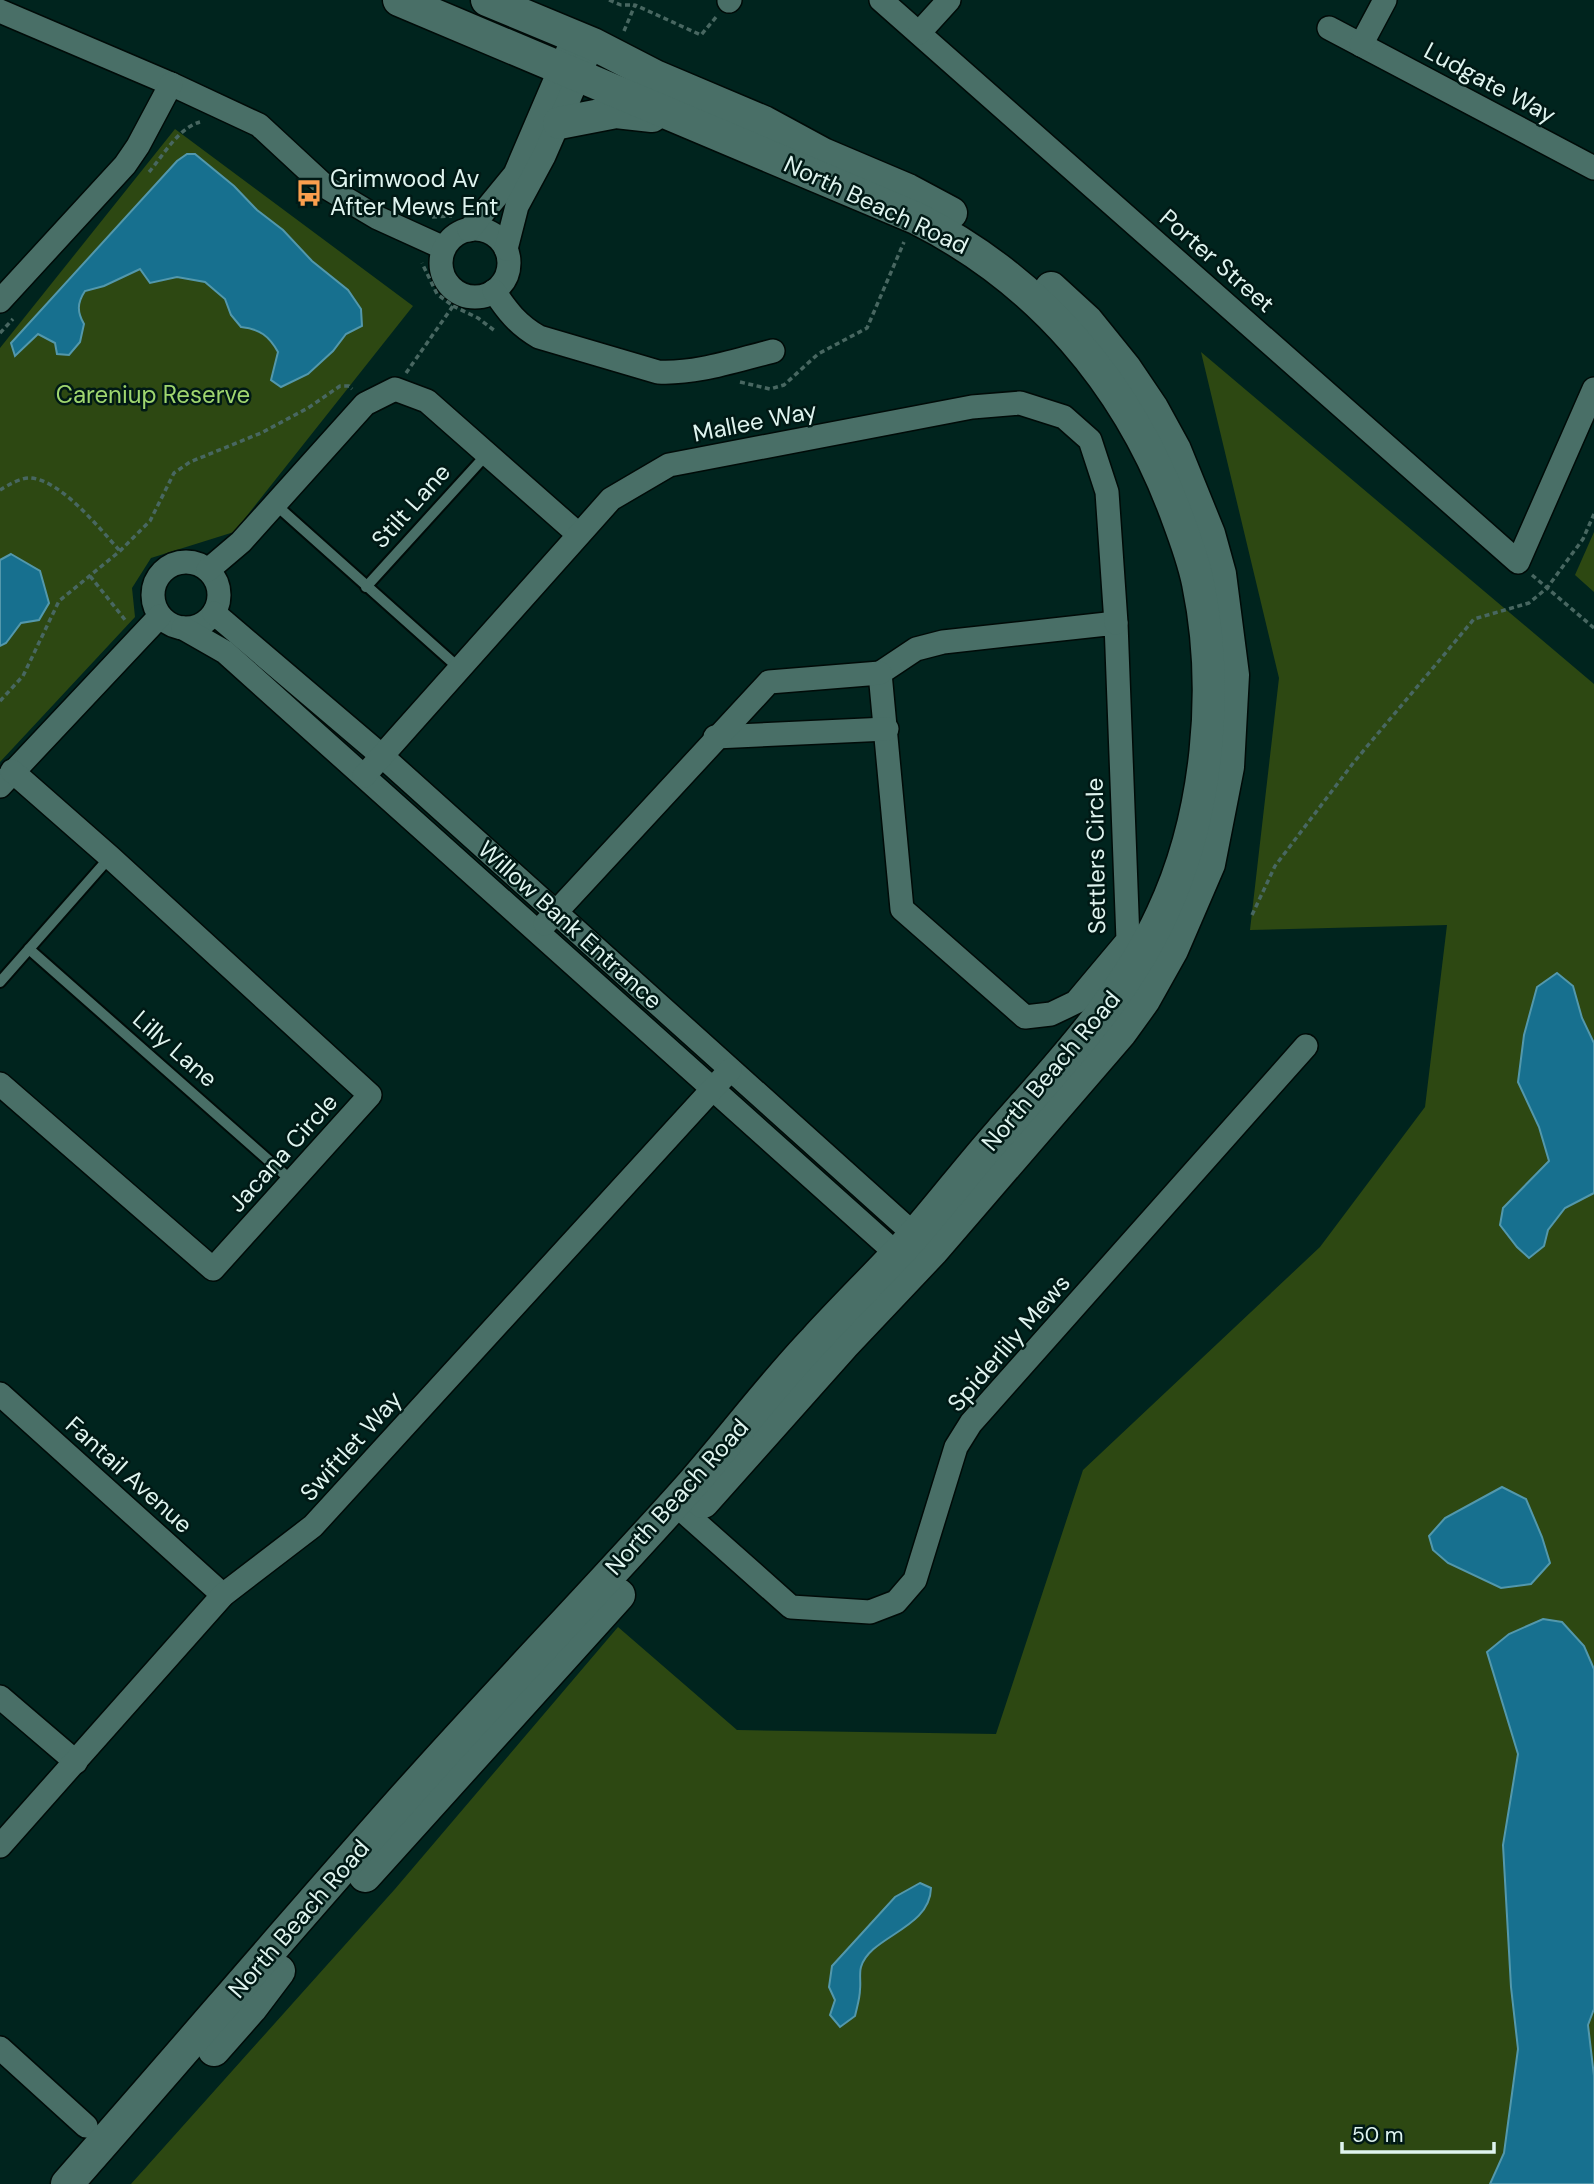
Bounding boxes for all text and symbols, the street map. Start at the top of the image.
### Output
street label: Ludgate Way [1419,35,1561,130]
street label: North Beach Road [779,148,973,261]
place label: Grimwood Av After Mews Ent [330,163,498,222]
bus stop icon: Grimwood Av After Mews Ent [294,178,324,208]
street label: Porter Street [1153,202,1281,319]
park label: Careniup Reserve [56,379,250,410]
street label: Mallee Way [690,394,820,449]
street label: Stilt Lane [365,457,457,554]
street label: Settlers Circle [1079,778,1112,934]
street label: Willow Bank Entrance [472,834,669,1016]
street label: North Beach Road [974,984,1127,1157]
street label: Lilly Lane [127,1003,224,1094]
street label: Jacana Circle [221,1087,344,1218]
street label: Spiderlily Mews [940,1268,1077,1418]
street label: Swiftlet Way [293,1384,408,1507]
street label: Fantail Avenue [59,1409,199,1540]
street label: North Beach Road [598,1412,755,1581]
street label: North Beach Road [221,1833,376,2004]
scale bar [1342,2110,1494,2154]
text: 50 m [1352,2121,1403,2149]

